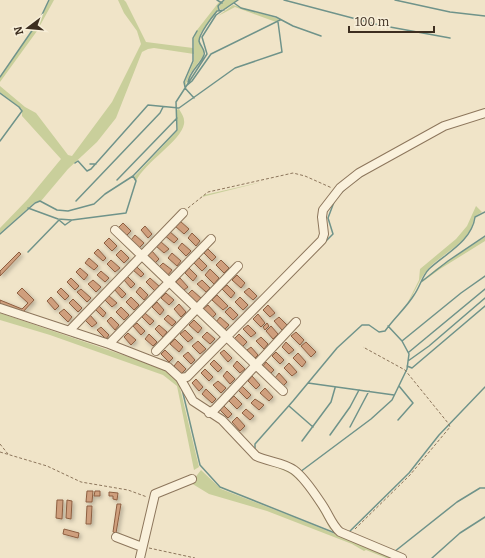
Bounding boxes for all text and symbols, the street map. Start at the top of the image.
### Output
north arrow [8,8,48,48]
scale bar [349,8,434,34]
text: 100 m [355,15,390,29]
text: N [11,24,26,36]

